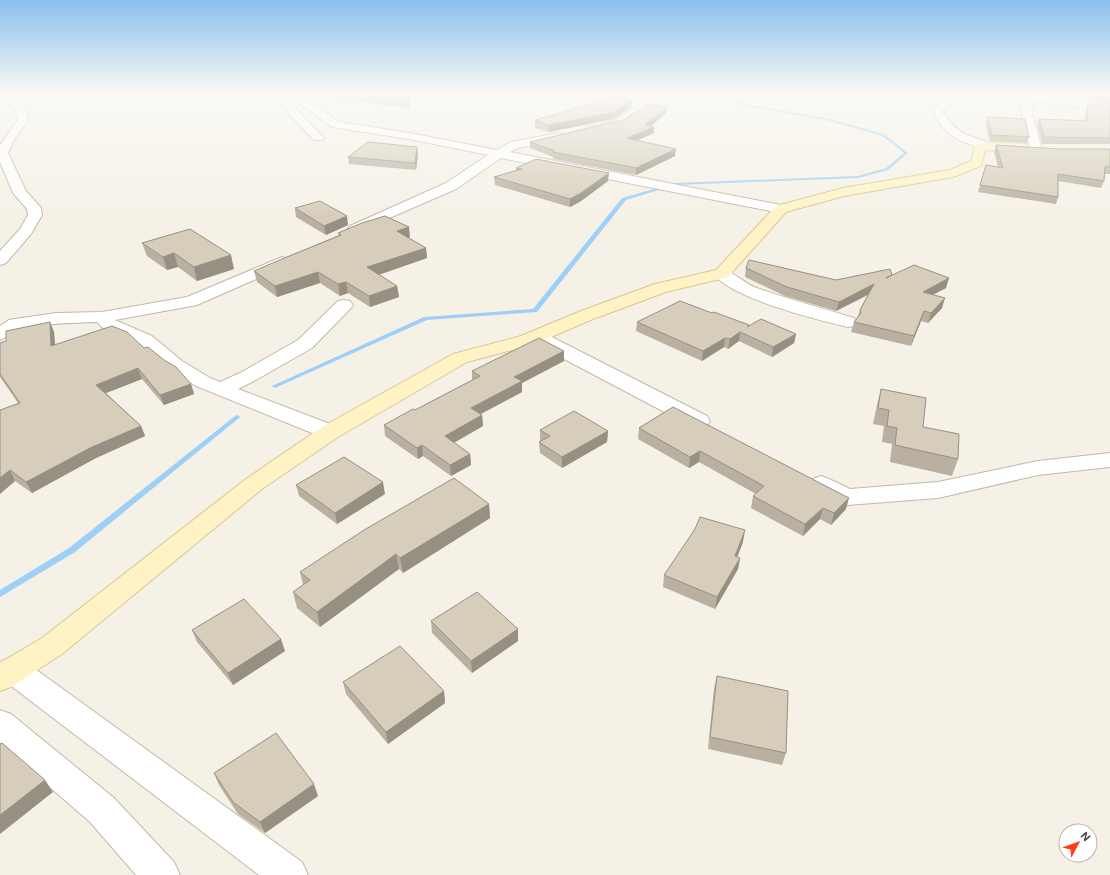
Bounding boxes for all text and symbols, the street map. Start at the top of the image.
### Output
north arrow [1058,823,1098,863]
text: N [1078,829,1093,844]

